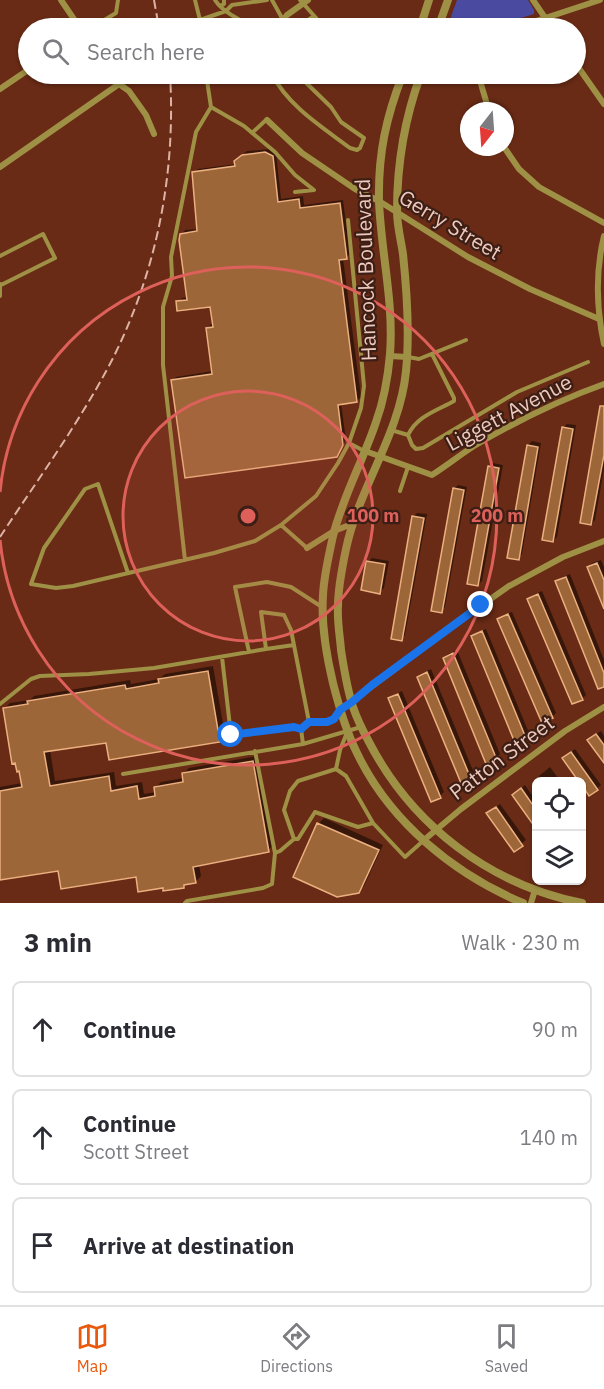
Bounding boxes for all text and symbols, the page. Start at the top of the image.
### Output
search box [18,18,586,84]
icon: search [39,35,72,68]
text: Search here [87,37,205,66]
north arrow [460,102,514,156]
street label: Hancock Boulevard [348,178,382,362]
street label: Gerry Street [394,183,507,266]
street label: Liggett Avenue [441,367,576,457]
text: 100 m [347,504,399,527]
text: 200 m [471,504,523,527]
centre of rings [238,506,258,526]
route end [467,591,493,617]
street label: Patton Street [443,709,560,806]
route start [217,721,243,747]
map controls [532,777,586,885]
button: locate [532,777,586,831]
button: layers [532,831,586,885]
text: 3 min [24,925,92,959]
text: Walk · 230 m [462,929,580,956]
icon: ahead [26,1013,59,1046]
text: Continue [83,1015,176,1044]
text: 90 m [532,1016,578,1043]
text: Continue [83,1109,176,1138]
icon: ahead [26,1121,59,1154]
text: 140 m [520,1124,578,1151]
text: Scott Street [83,1138,189,1165]
icon: arrive [26,1229,59,1262]
text: Arrive at destination [83,1231,294,1260]
tab: Map [76,1320,109,1376]
tab: Directions [260,1320,333,1376]
tab: Saved [485,1320,528,1376]

